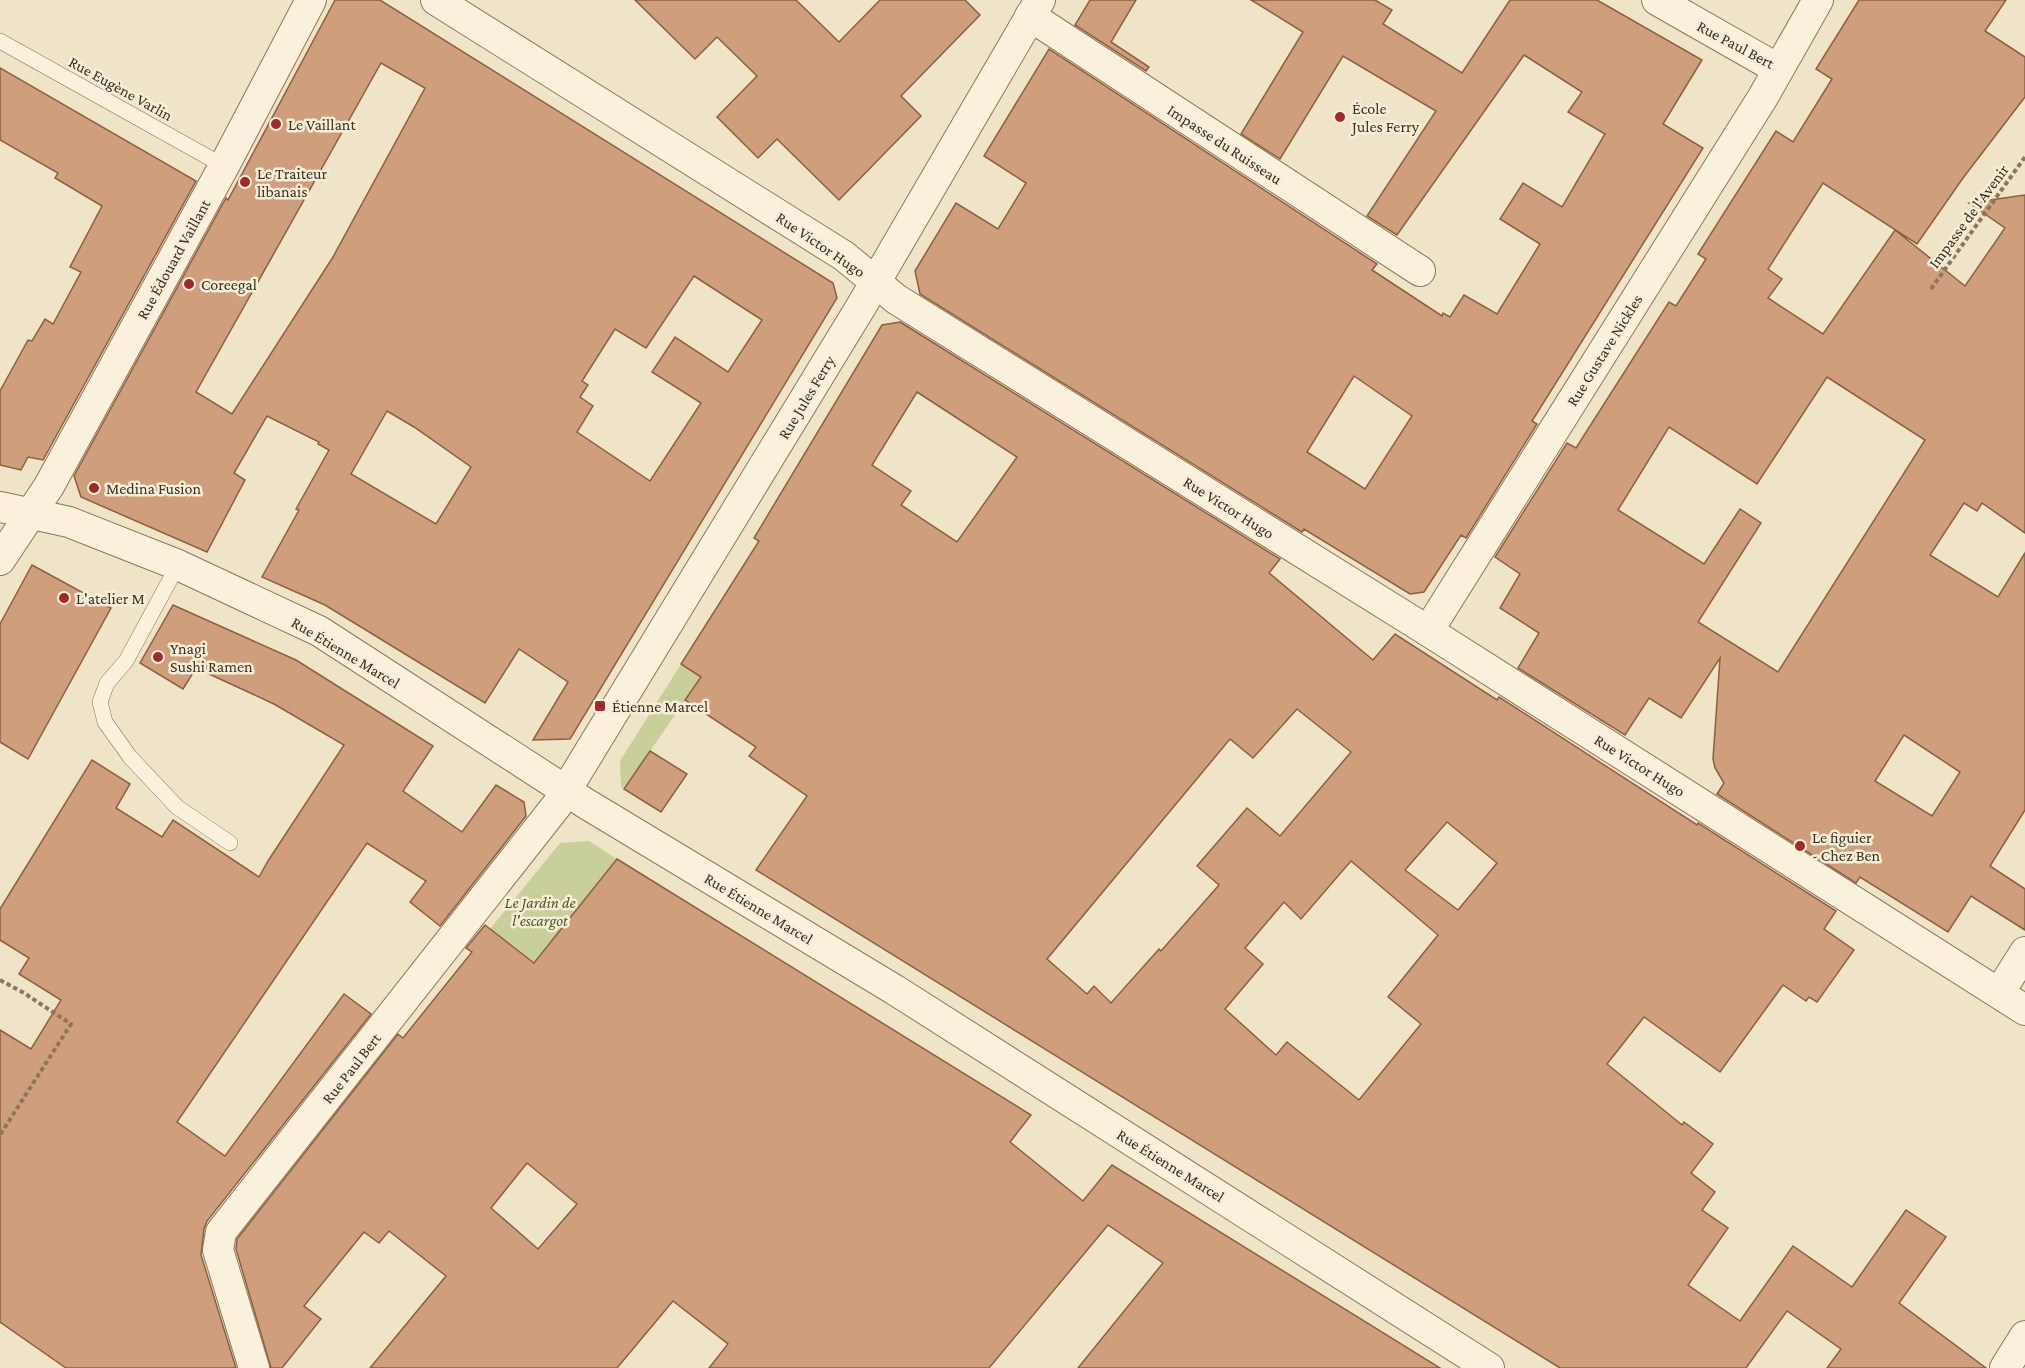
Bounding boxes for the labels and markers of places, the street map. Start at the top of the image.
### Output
place label: École Jules Ferry [1350,100,1420,136]
marker: École Jules Ferry [1333,110,1347,124]
place label: Le Vaillant [288,116,356,133]
marker: Le Vaillant [269,117,283,131]
place label: Le Traiteur libanais [257,165,327,200]
marker: Le Traiteur libanais [238,175,252,189]
place label: Coreegal [201,276,257,294]
marker: Coreegal [182,277,196,291]
place label: Medina Fusion [106,480,201,497]
marker: Medina Fusion [87,481,101,495]
place label: L'atelier M [76,590,145,607]
marker: L'atelier M [57,591,71,605]
place label: Ynagi Sushi Ramen [170,640,253,675]
marker: Ynagi Sushi Ramen [151,650,165,664]
place label: Étienne Marcel [612,698,708,715]
marker: Étienne Marcel [593,699,607,713]
place label: Le figuier - Chez Ben [1812,829,1880,864]
marker: Le figuier - Chez Ben [1793,839,1807,853]

